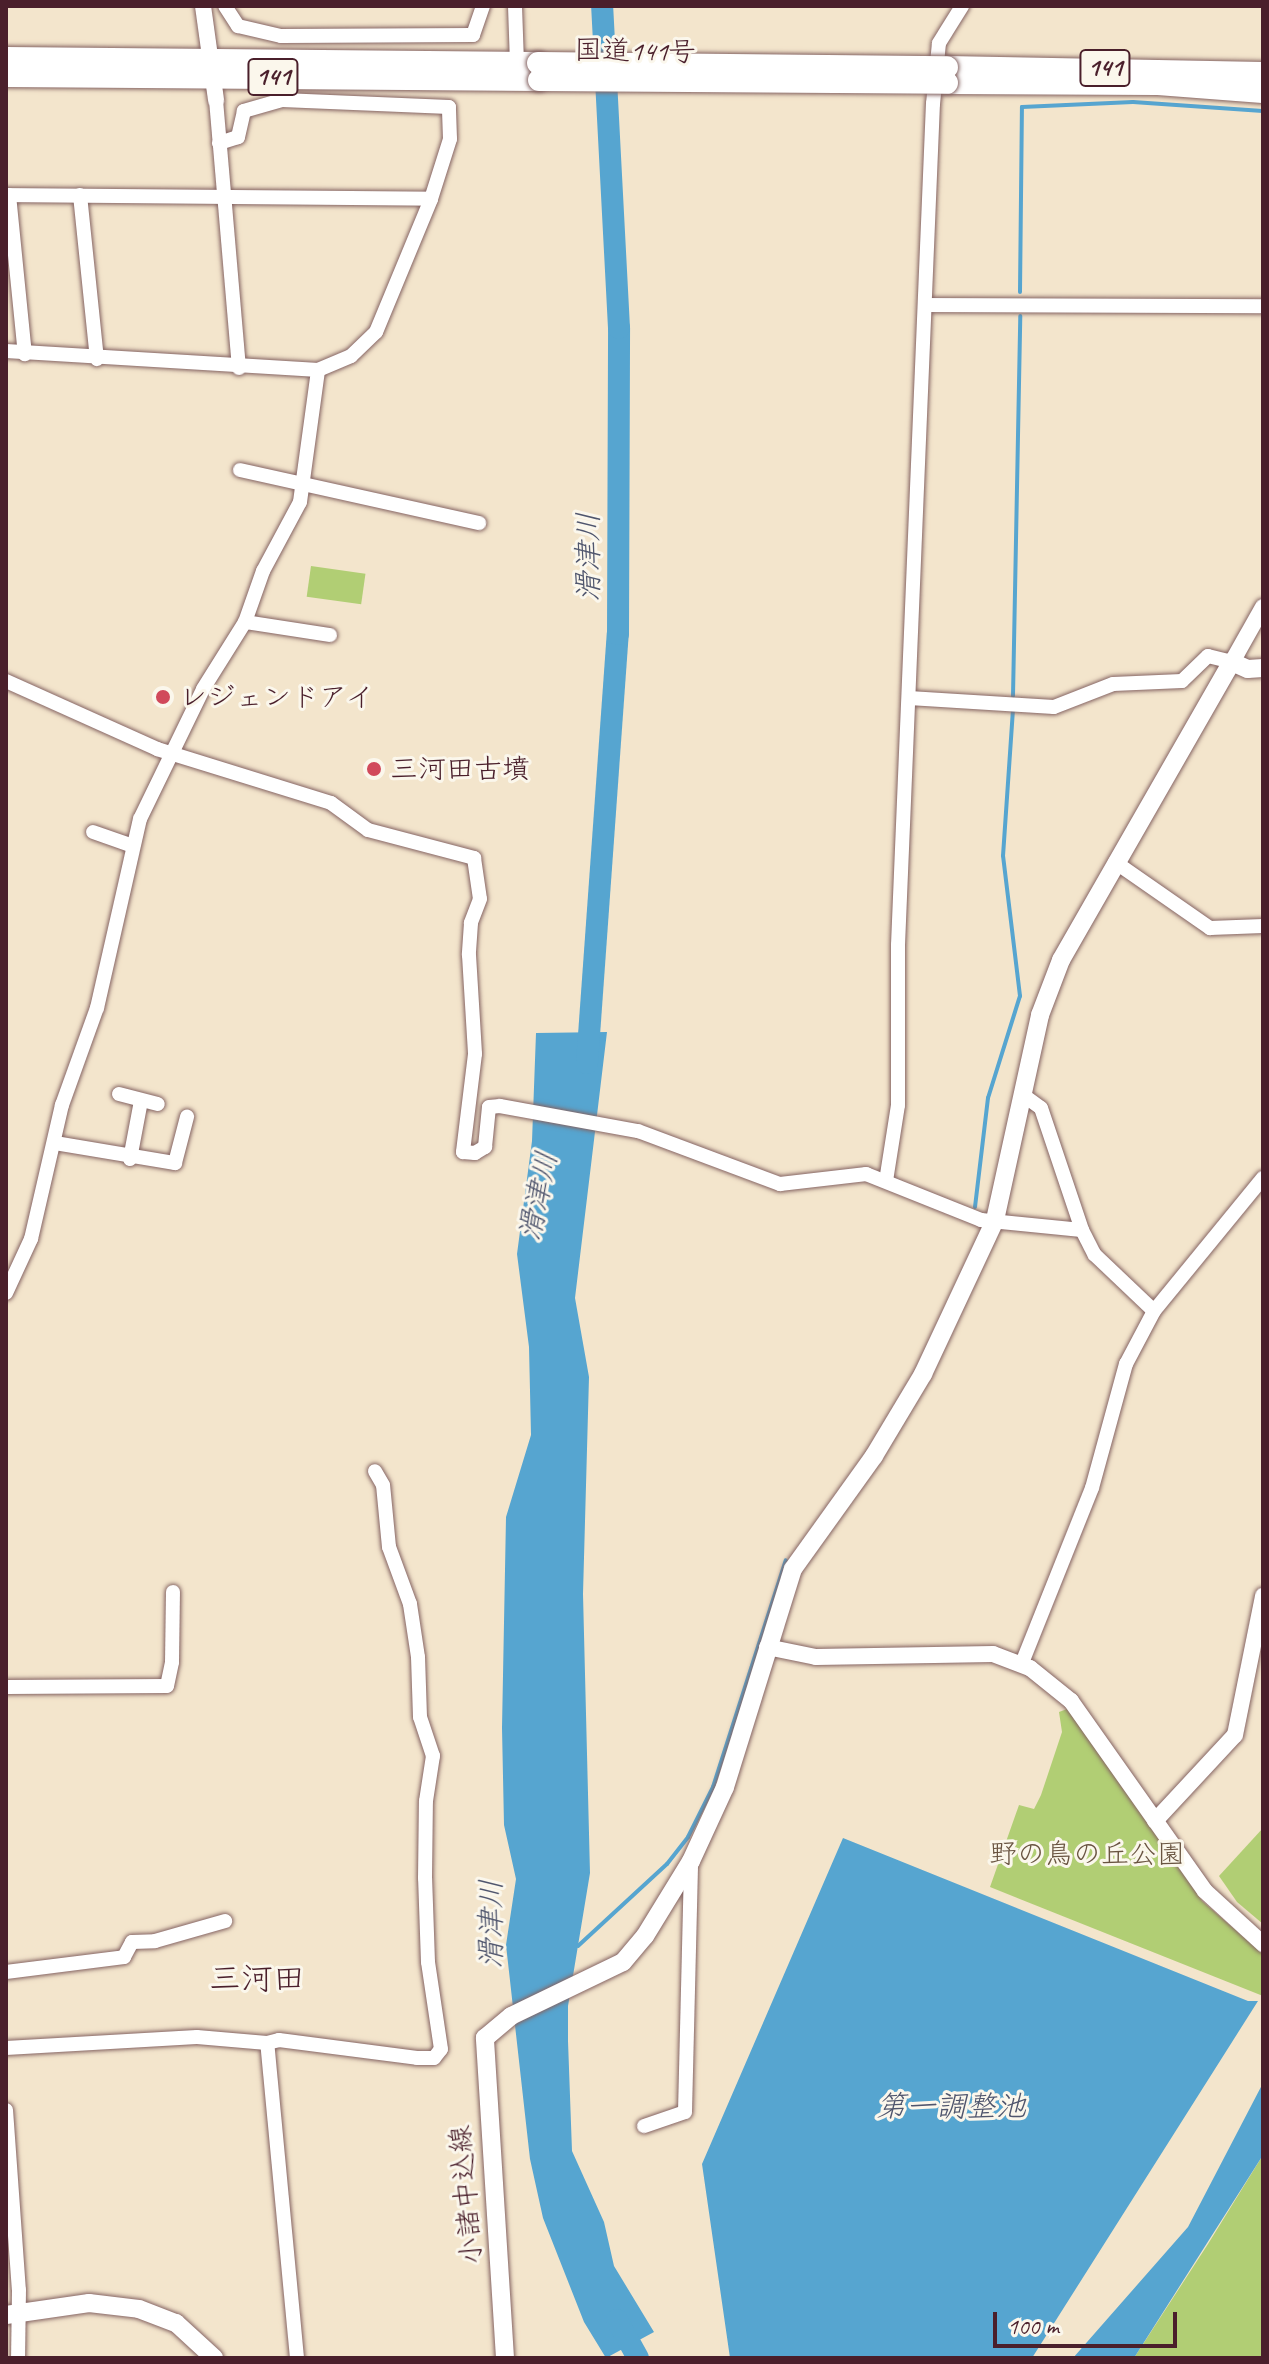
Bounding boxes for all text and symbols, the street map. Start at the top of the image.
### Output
street label: 国道141号 [574,33,696,69]
road number: 141 [1079,46,1131,90]
road number: 141 [247,55,299,99]
water label: 滑津川 [570,512,606,602]
place label: レジェンドアイ [179,680,375,714]
marker: レジェンドアイ [154,688,172,706]
place label: 三河田古墳 [390,752,530,786]
marker: 三河田古墳 [365,760,383,778]
water label: 滑津川 [511,1148,565,1244]
park label: 野の鳥の丘公園 [989,1837,1185,1871]
water label: 滑津川 [473,1879,509,1969]
district label: 三河田 [209,1960,305,1998]
water label: 第一調整池 [876,2088,1026,2124]
street label: 小諸中込線 [443,2124,489,2266]
scale bar [997,2296,1181,2346]
text: 100 m [1007,2311,1059,2341]

